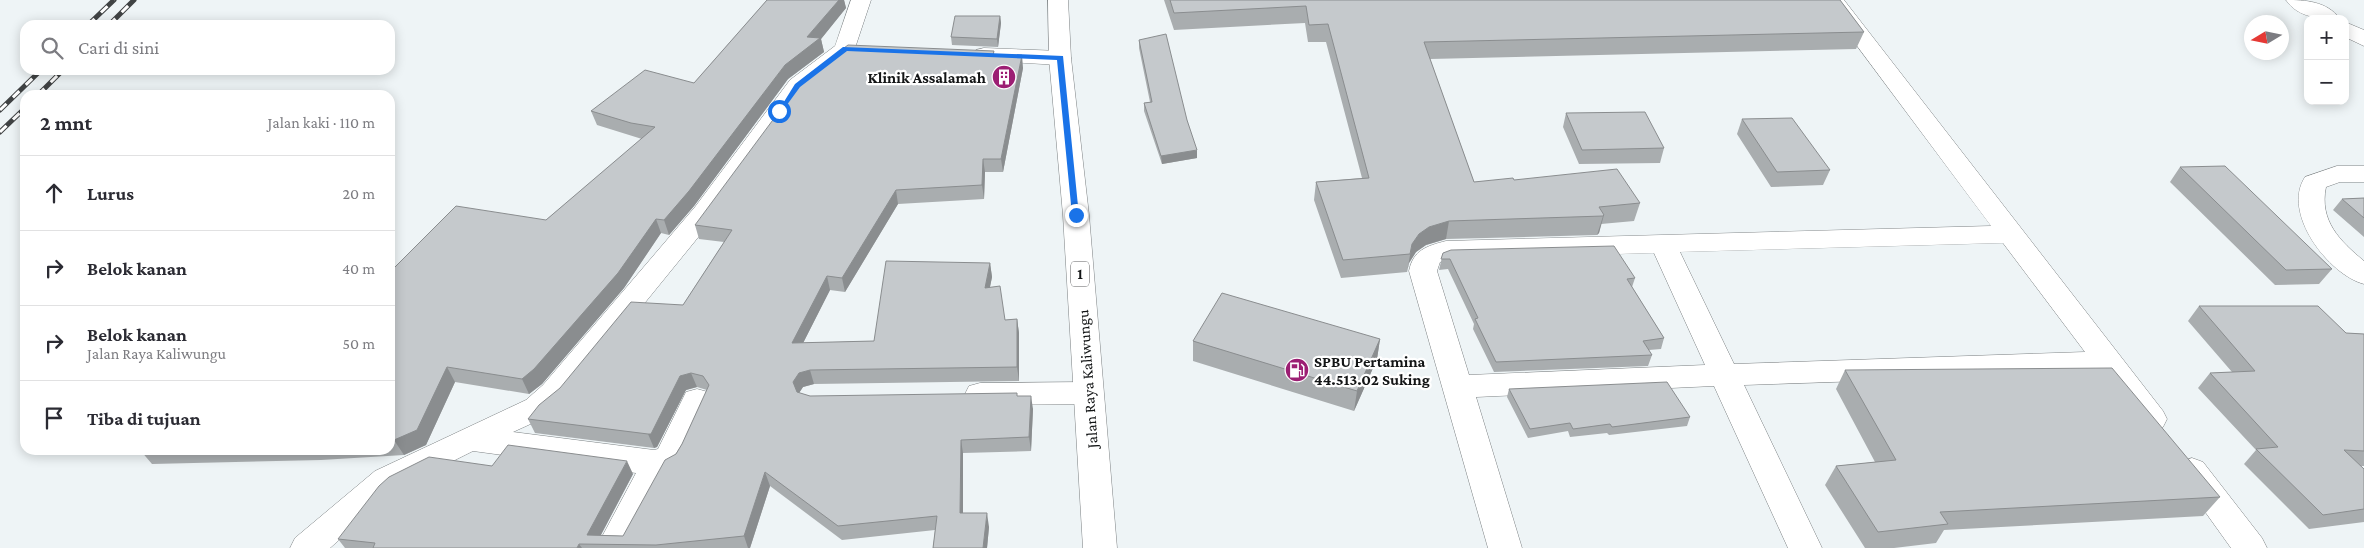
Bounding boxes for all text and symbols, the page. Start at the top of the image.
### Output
north arrow [2244,15,2289,60]
map controls [2304,15,2349,105]
button: + [2304,15,2349,60]
search box [20,20,395,75]
icon: search [38,34,66,62]
text: Cari di sini [78,37,159,58]
button: − [2304,60,2349,105]
building icon: Klinik Assalamah [991,64,1017,90]
place label: Klinik Assalamah [868,69,986,86]
route start [768,100,791,123]
text: 2 mnt [40,111,92,135]
text: Jalan kaki · 110 m [267,114,375,131]
icon: ahead [40,179,68,207]
text: Lurus [87,183,134,204]
text: 20 m [342,185,375,202]
route end [1065,204,1088,227]
icon: right [40,254,68,282]
text: Belok kanan [87,258,187,279]
text: 40 m [342,260,375,277]
road number: 1 [1071,262,1089,286]
street label: Jalan Raya Kaliwungu [1074,308,1102,451]
text: Belok kanan [87,324,187,345]
icon: right [40,329,68,357]
text: 50 m [343,335,375,352]
text: Jalan Raya Kaliwungu [87,345,226,362]
place label: SPBU Pertamina 44.513.02 Suking [1314,353,1430,388]
fuel station icon: SPBU Pertamina 44.513.02 Suking [1284,357,1310,383]
icon: arrive [40,404,68,432]
text: Tiba di tujuan [87,408,201,429]

